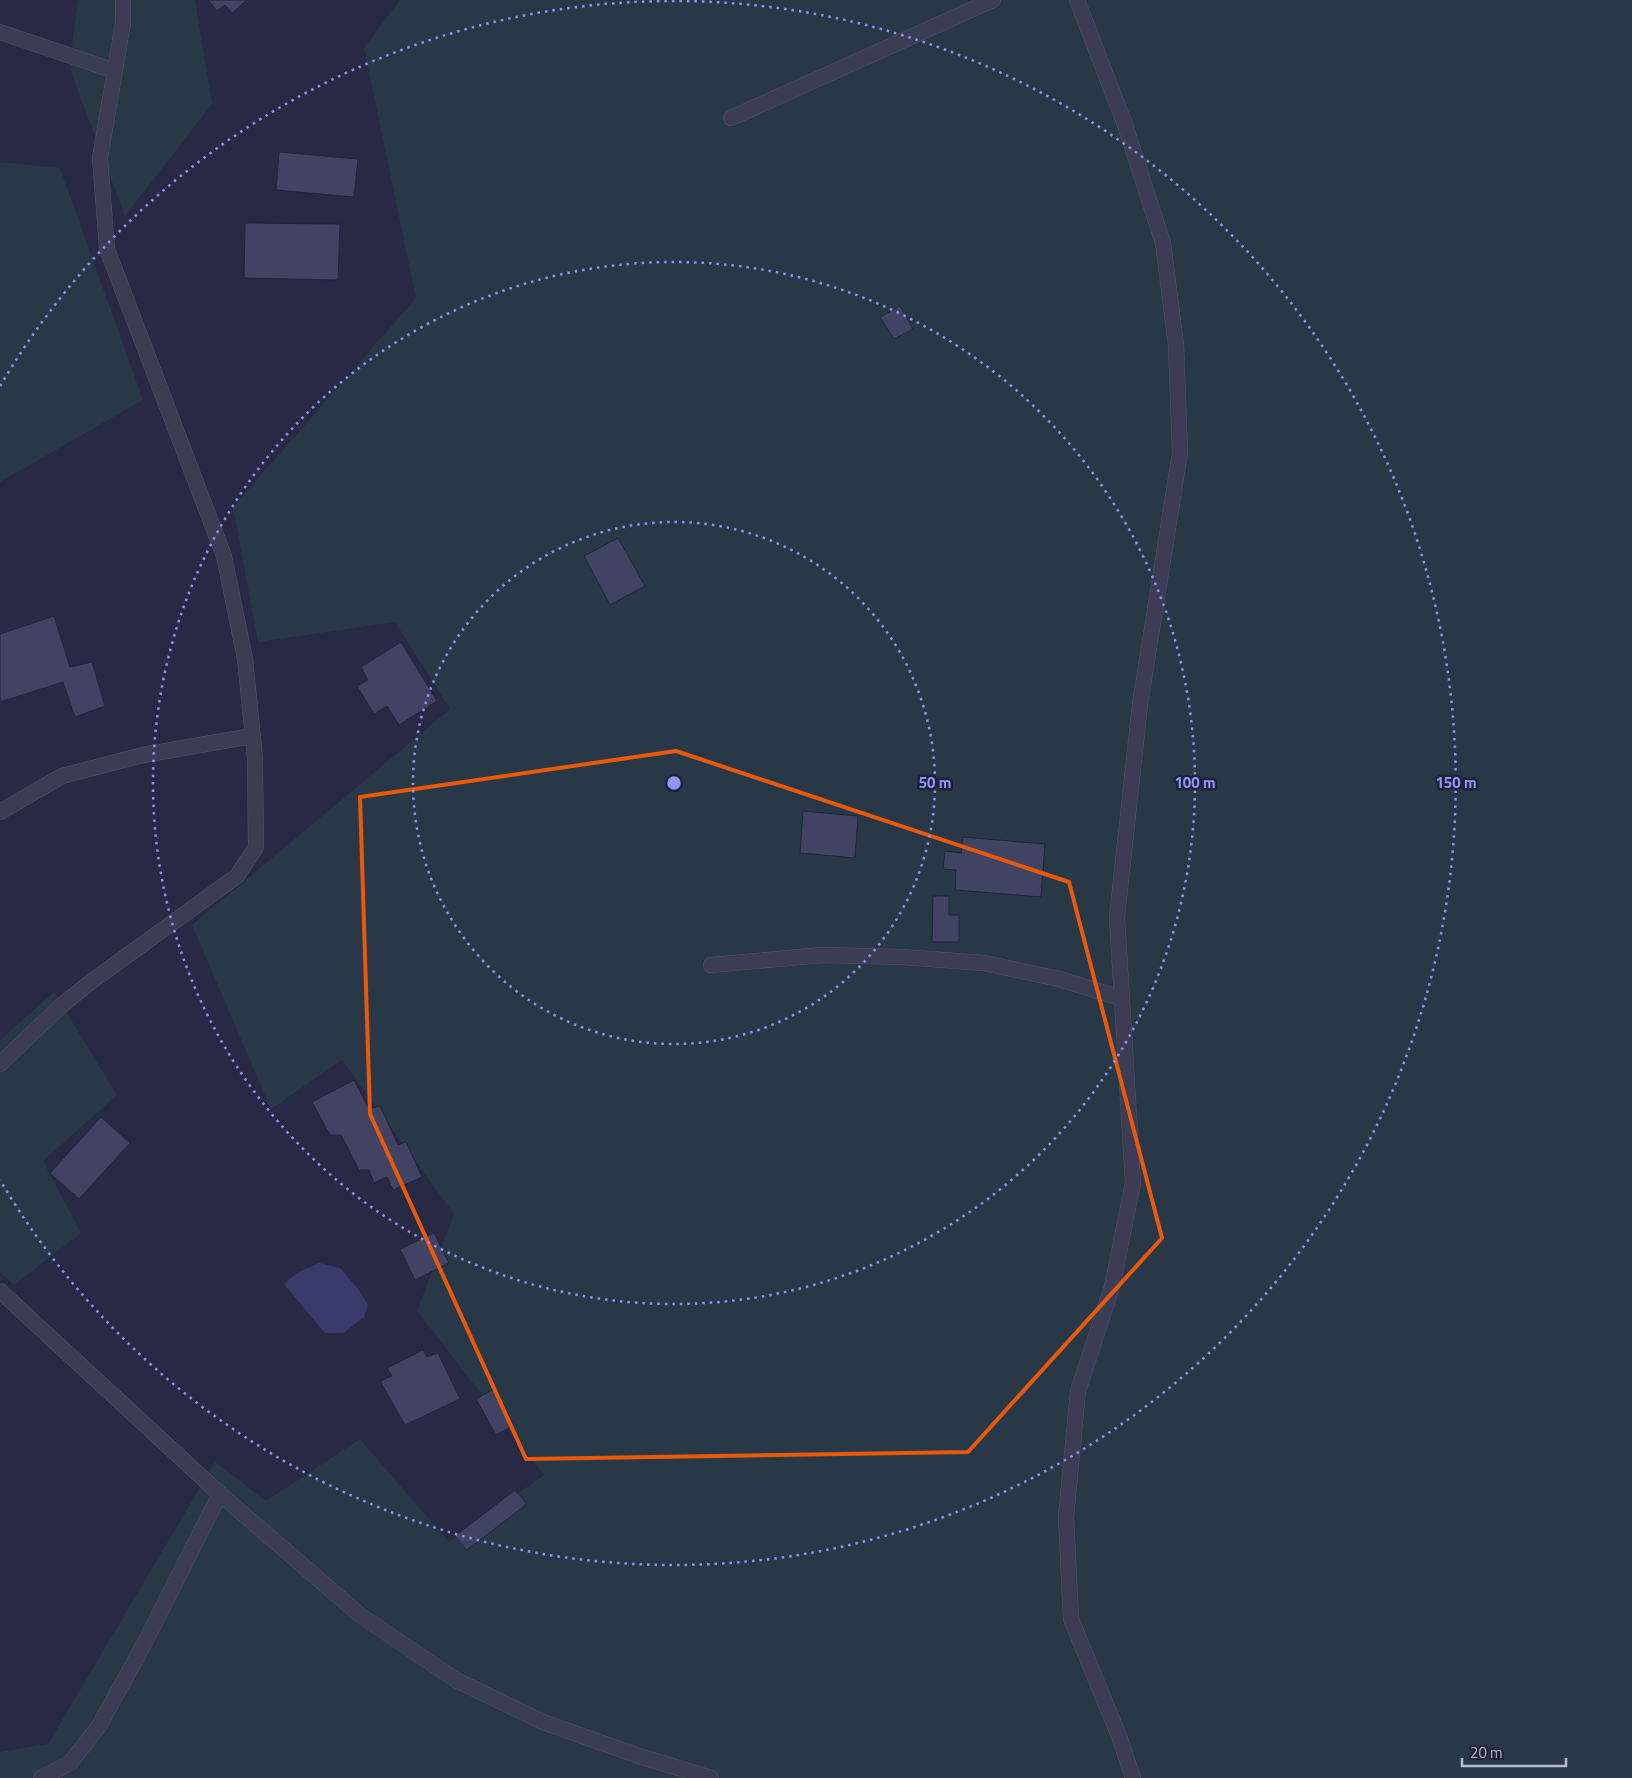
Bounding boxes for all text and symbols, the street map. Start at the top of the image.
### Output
text: 50 m [919,771,951,794]
text: 100 m [1174,771,1216,794]
text: 150 m [1435,771,1477,794]
centre of rings [665,774,683,792]
scale bar [1462,1736,1566,1768]
text: 20 m [1470,1741,1503,1764]

